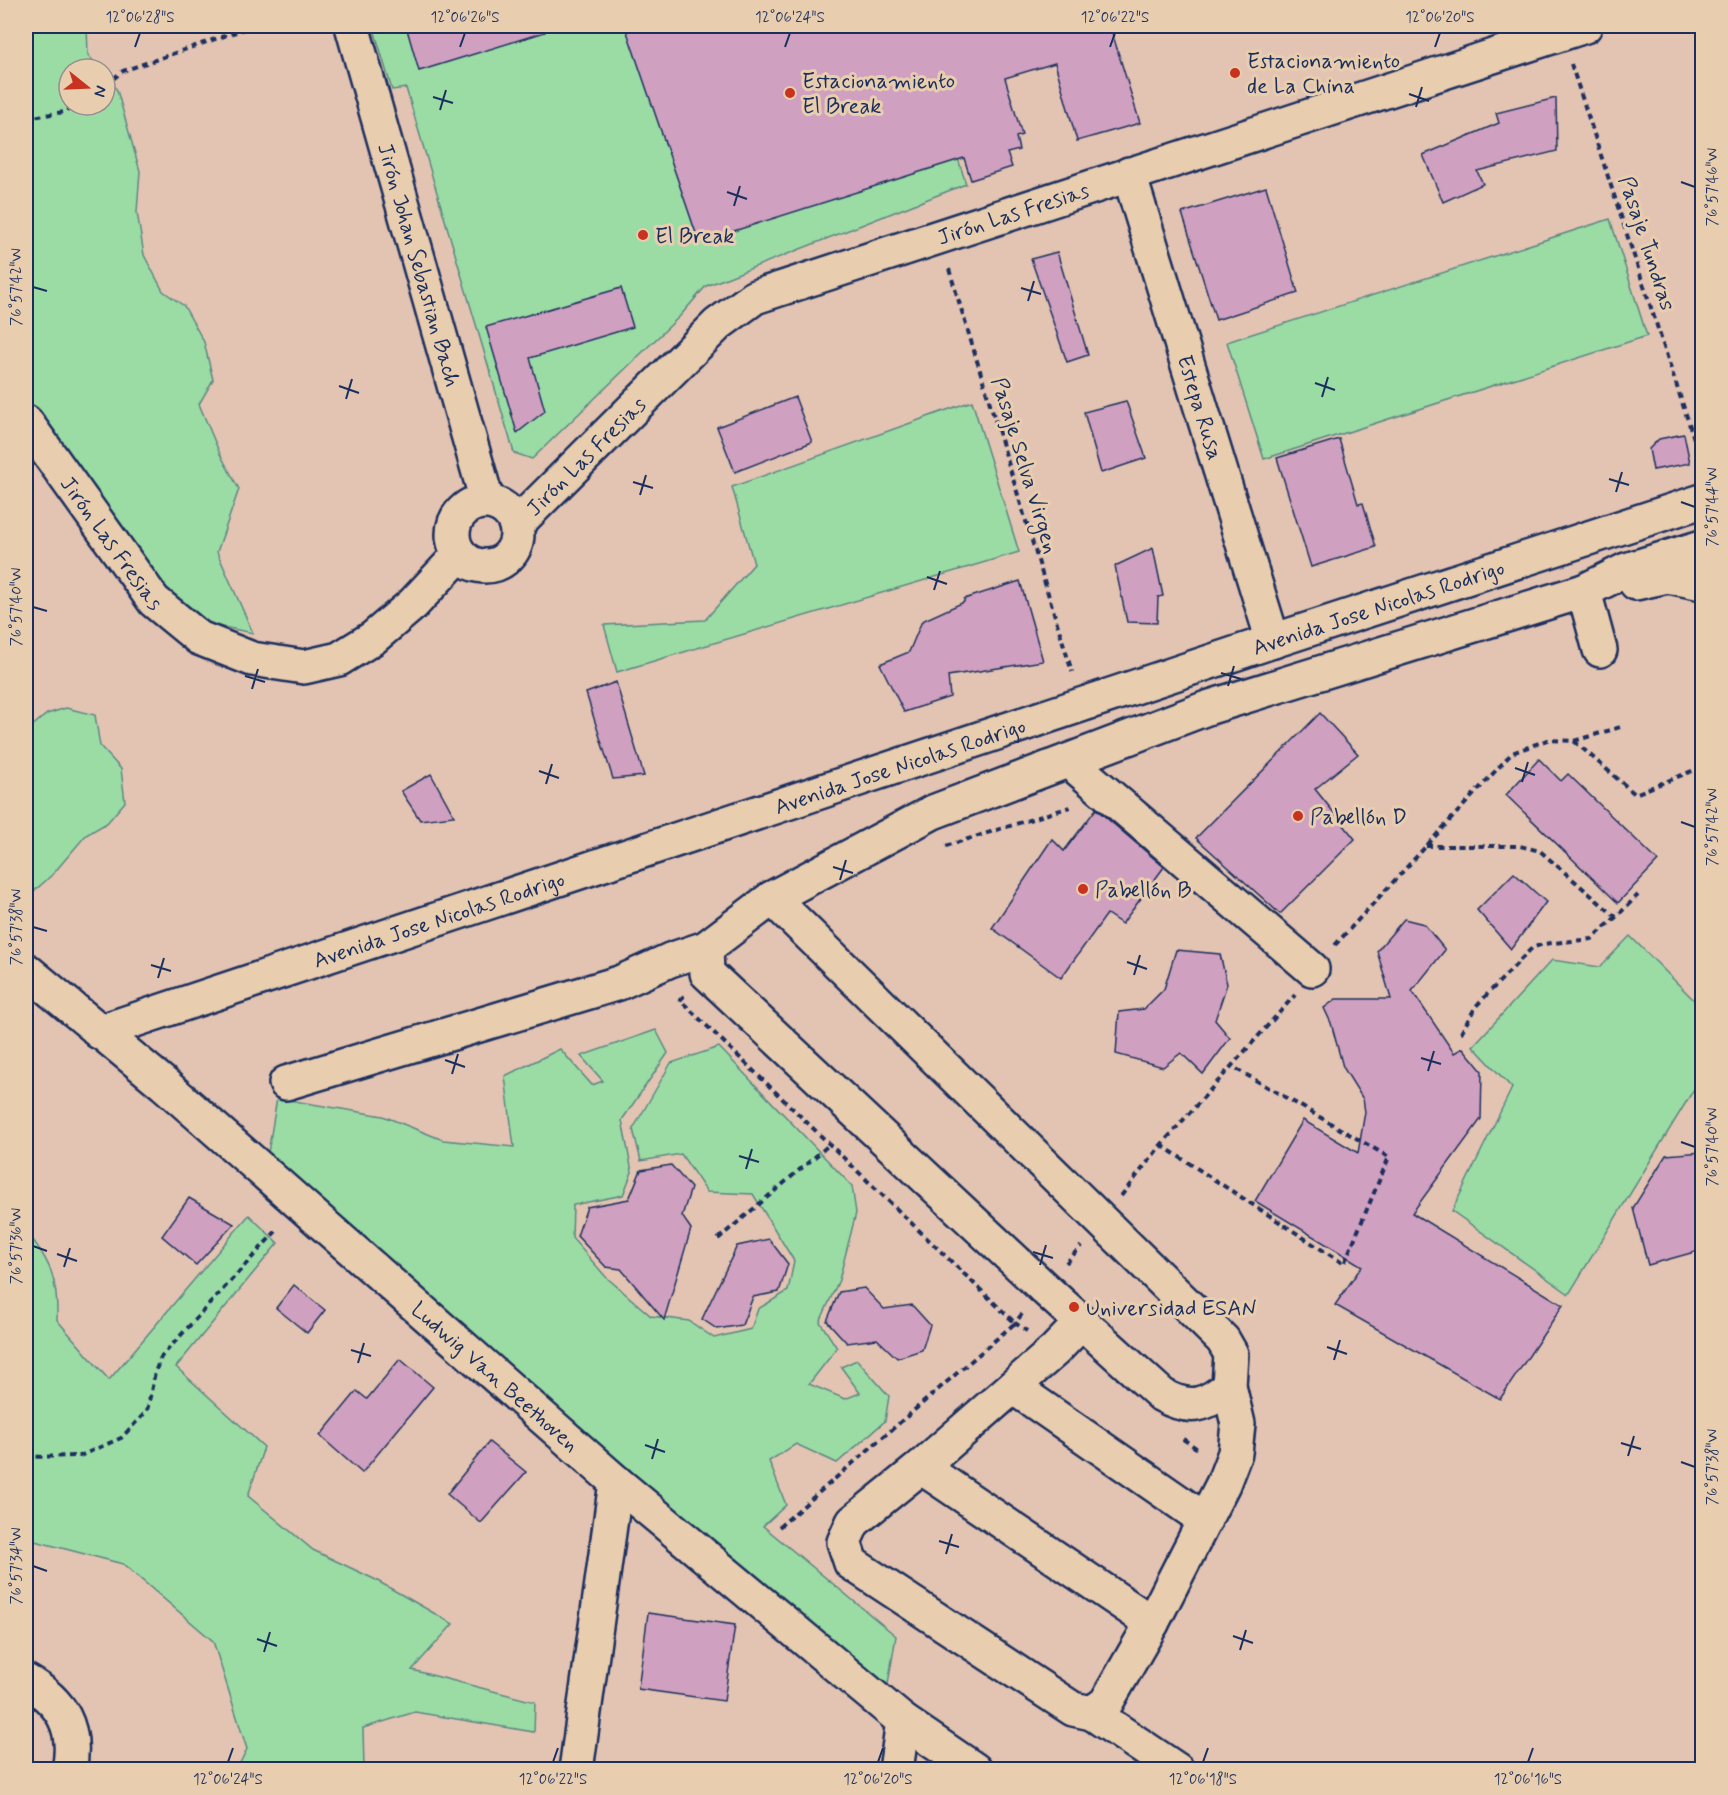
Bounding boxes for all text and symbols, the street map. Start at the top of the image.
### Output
text: 12°06'28"S [106,8,174,28]
text: 12°06'26"S [431,8,499,28]
text: 12°06'24"S [755,8,825,28]
text: 12°06'22"S [1081,8,1149,28]
text: 12°06'20"S [1405,8,1475,28]
place label: Estacionamiento de La China [1247,48,1400,101]
north arrow [57,57,117,117]
marker: Estacionamiento de La China [1228,66,1242,80]
place label: Estacionamiento El Break [802,68,955,121]
text: N [88,83,111,99]
marker: Estacionamiento El Break [783,86,797,100]
street label: Jirón Johan Sebastian Bach [370,140,466,390]
text: 76°57'46"W [1703,148,1723,226]
street label: Pasaje Tundras [1611,173,1681,315]
street label: Jirón Las Fresias [934,177,1093,253]
place label: El Break [655,223,734,251]
marker: El Break [636,228,650,242]
text: 76°57'42"W [7,248,27,326]
street label: Estepa Rusa [1170,352,1228,464]
street label: Pasaje Selva Virgen [981,374,1064,558]
street label: Jirón Las Fresias [521,391,653,523]
text: 76°57'44"W [1703,467,1723,547]
street label: Jirón Las Fresias [53,471,167,618]
street label: Avenida Jose Nicolas Rodrigo [1249,554,1508,663]
text: 76°57'40"W [7,568,27,646]
street label: Avenida Jose Nicolas Rodrigo [771,712,1030,822]
text: 76°57'42"W [1703,788,1723,866]
place label: Pabellón D [1310,804,1407,832]
marker: Pabellón D [1291,809,1305,823]
street label: Avenida Jose Nicolas Rodrigo [310,866,569,976]
place label: Pabellón B [1095,877,1192,905]
marker: Pabellón B [1076,882,1090,896]
text: 76°57'38"W [7,889,27,965]
text: 76°57'40"W [1703,1108,1723,1186]
text: 76°57'36"W [7,1208,27,1284]
place label: Universidad ESAN [1086,1295,1257,1323]
street label: Ludwig Van Beethoven [405,1296,584,1459]
marker: Universidad ESAN [1067,1300,1081,1314]
text: 76°57'38"W [1703,1429,1723,1505]
text: 76°57'34"W [7,1527,27,1605]
text: 12°06'24"S [193,1770,263,1790]
text: 12°06'22"S [519,1770,587,1790]
text: 12°06'20"S [843,1770,913,1790]
text: 12°06'18"S [1169,1770,1237,1790]
text: 12°06'16"S [1494,1770,1562,1790]

